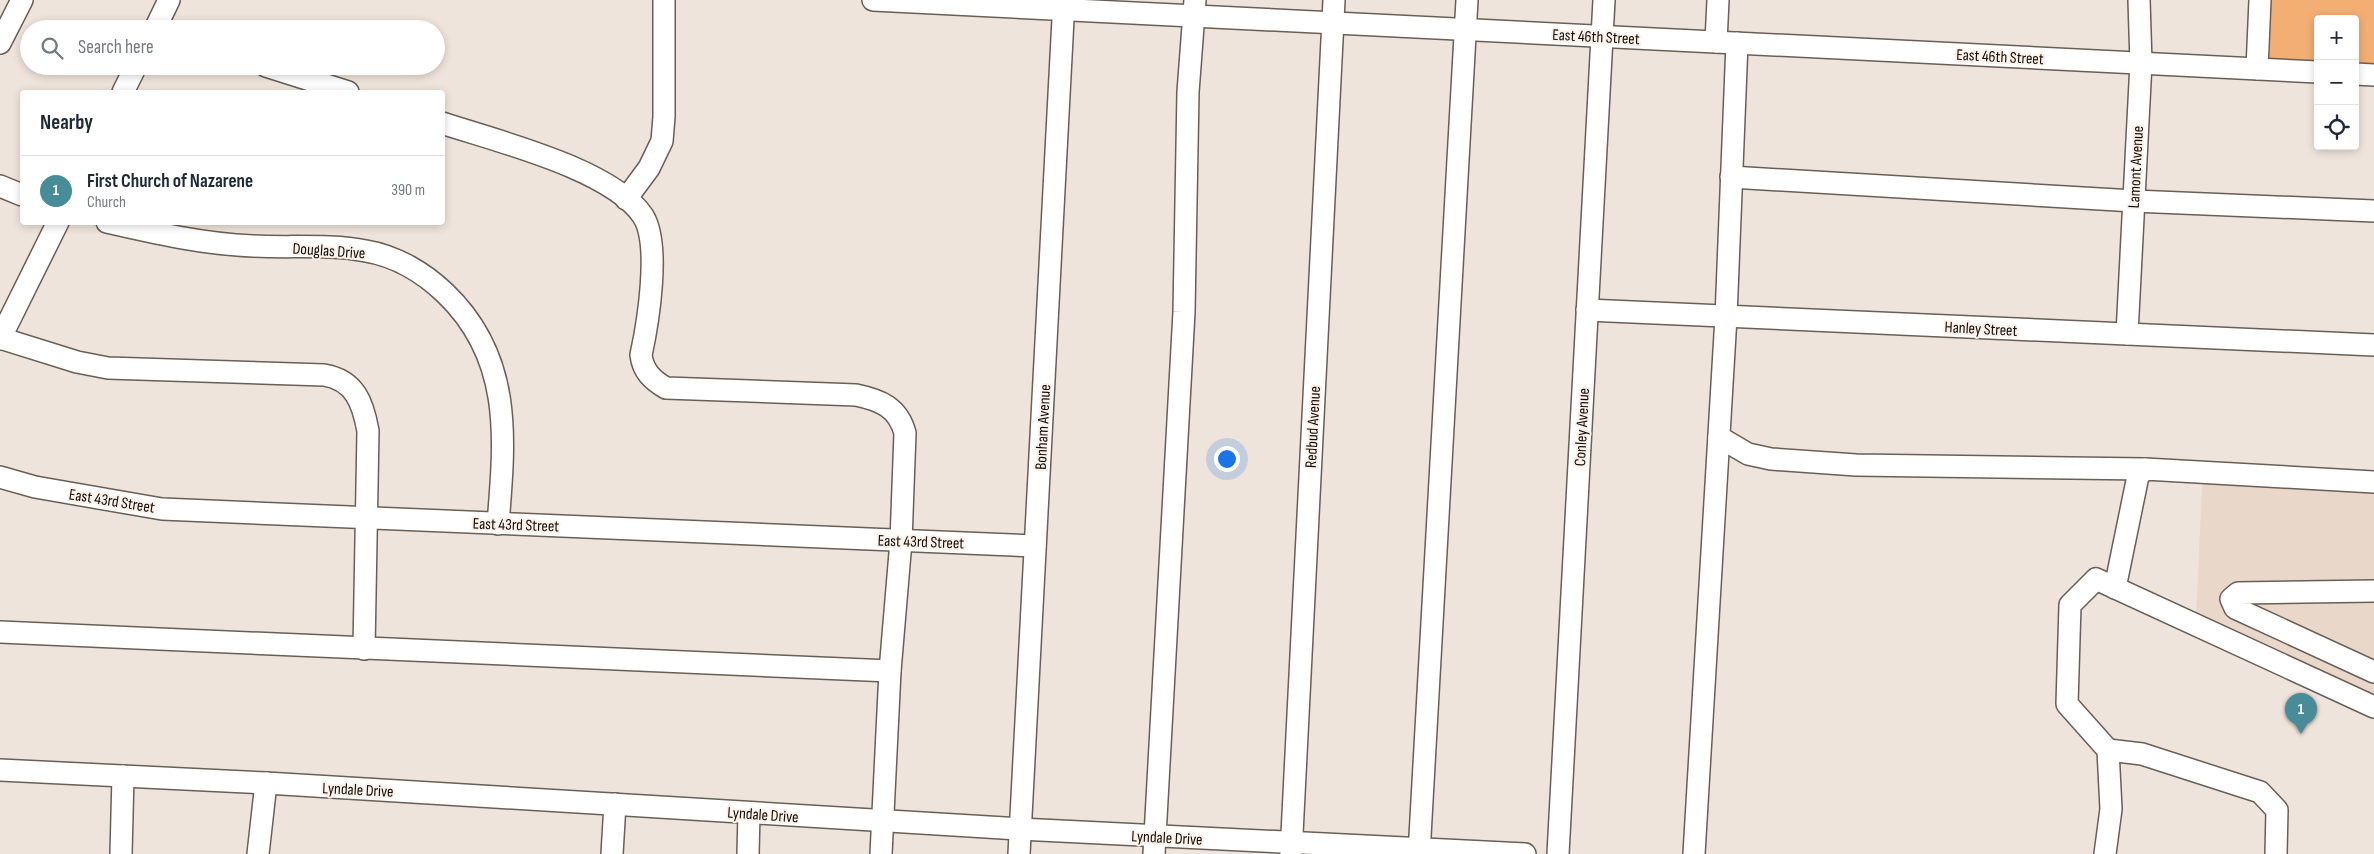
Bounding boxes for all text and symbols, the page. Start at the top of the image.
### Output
map controls [2314,15,2359,150]
button: + [2314,15,2359,60]
search box [20,20,445,75]
street label: East 46th Street [1552,26,1640,49]
icon: search [38,34,66,62]
text: Search here [78,36,154,59]
street label: East 46th Street [1956,46,2044,69]
button: − [2314,60,2359,105]
button: locate [2314,105,2359,150]
text: Nearby [40,110,93,135]
street label: Lamont Avenue [2125,125,2148,209]
text: First Church of Nazarene [87,170,253,193]
text: 1 [53,181,59,200]
text: 390 m [391,181,425,200]
text: Church [87,193,126,212]
street label: Douglas Drive [292,239,366,264]
street label: Hanley Street [1944,318,2018,341]
street label: Bonham Avenue [1032,384,1055,470]
street label: Redbud Avenue [1302,386,1325,469]
street label: Conley Avenue [1571,388,1594,467]
your location [1214,446,1240,472]
street label: East 43rd Street [68,485,156,518]
street label: East 43rd Street [472,514,560,537]
street label: East 43rd Street [877,531,965,554]
pin: 1 [2285,693,2317,734]
street label: Lyndale Drive [322,779,394,802]
street label: Lyndale Drive [727,804,799,827]
street label: Lyndale Drive [1131,827,1203,850]

